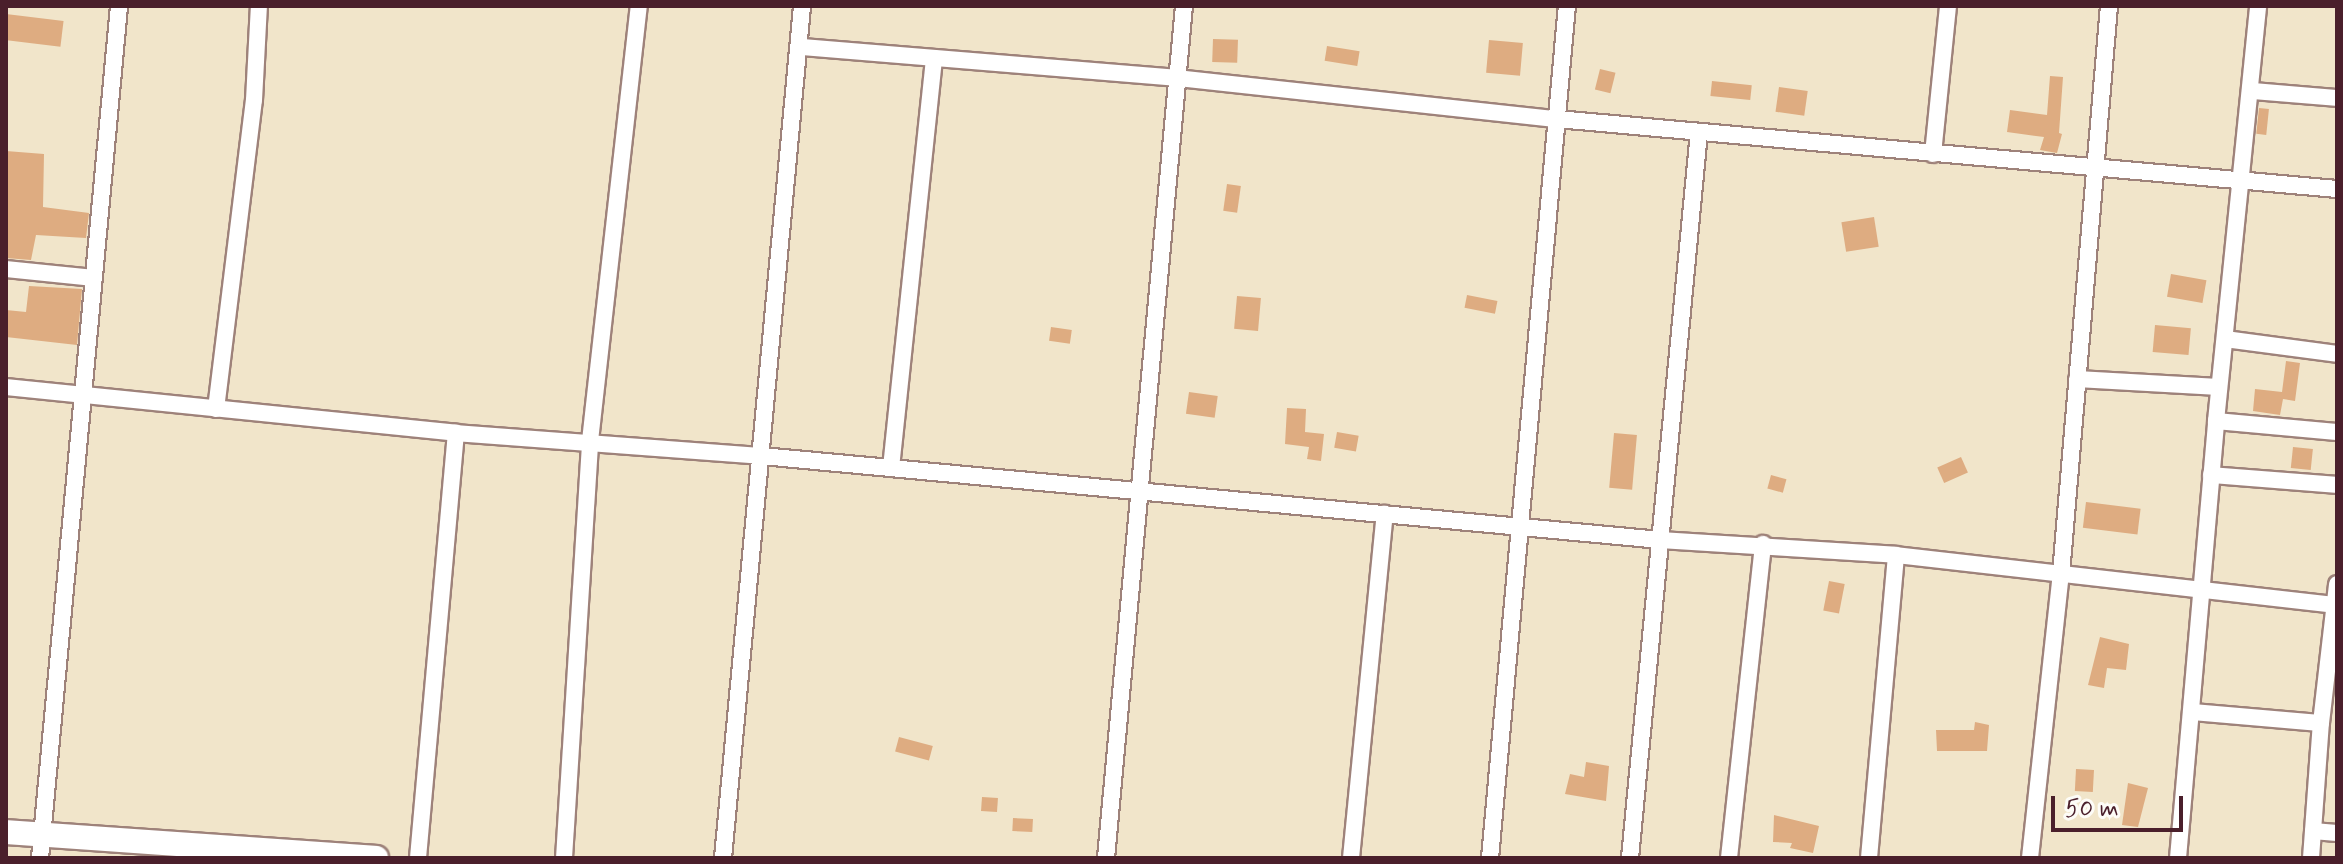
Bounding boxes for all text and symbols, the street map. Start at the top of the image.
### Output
scale bar [2055,780,2187,830]
text: 50 m [2065,794,2119,825]

